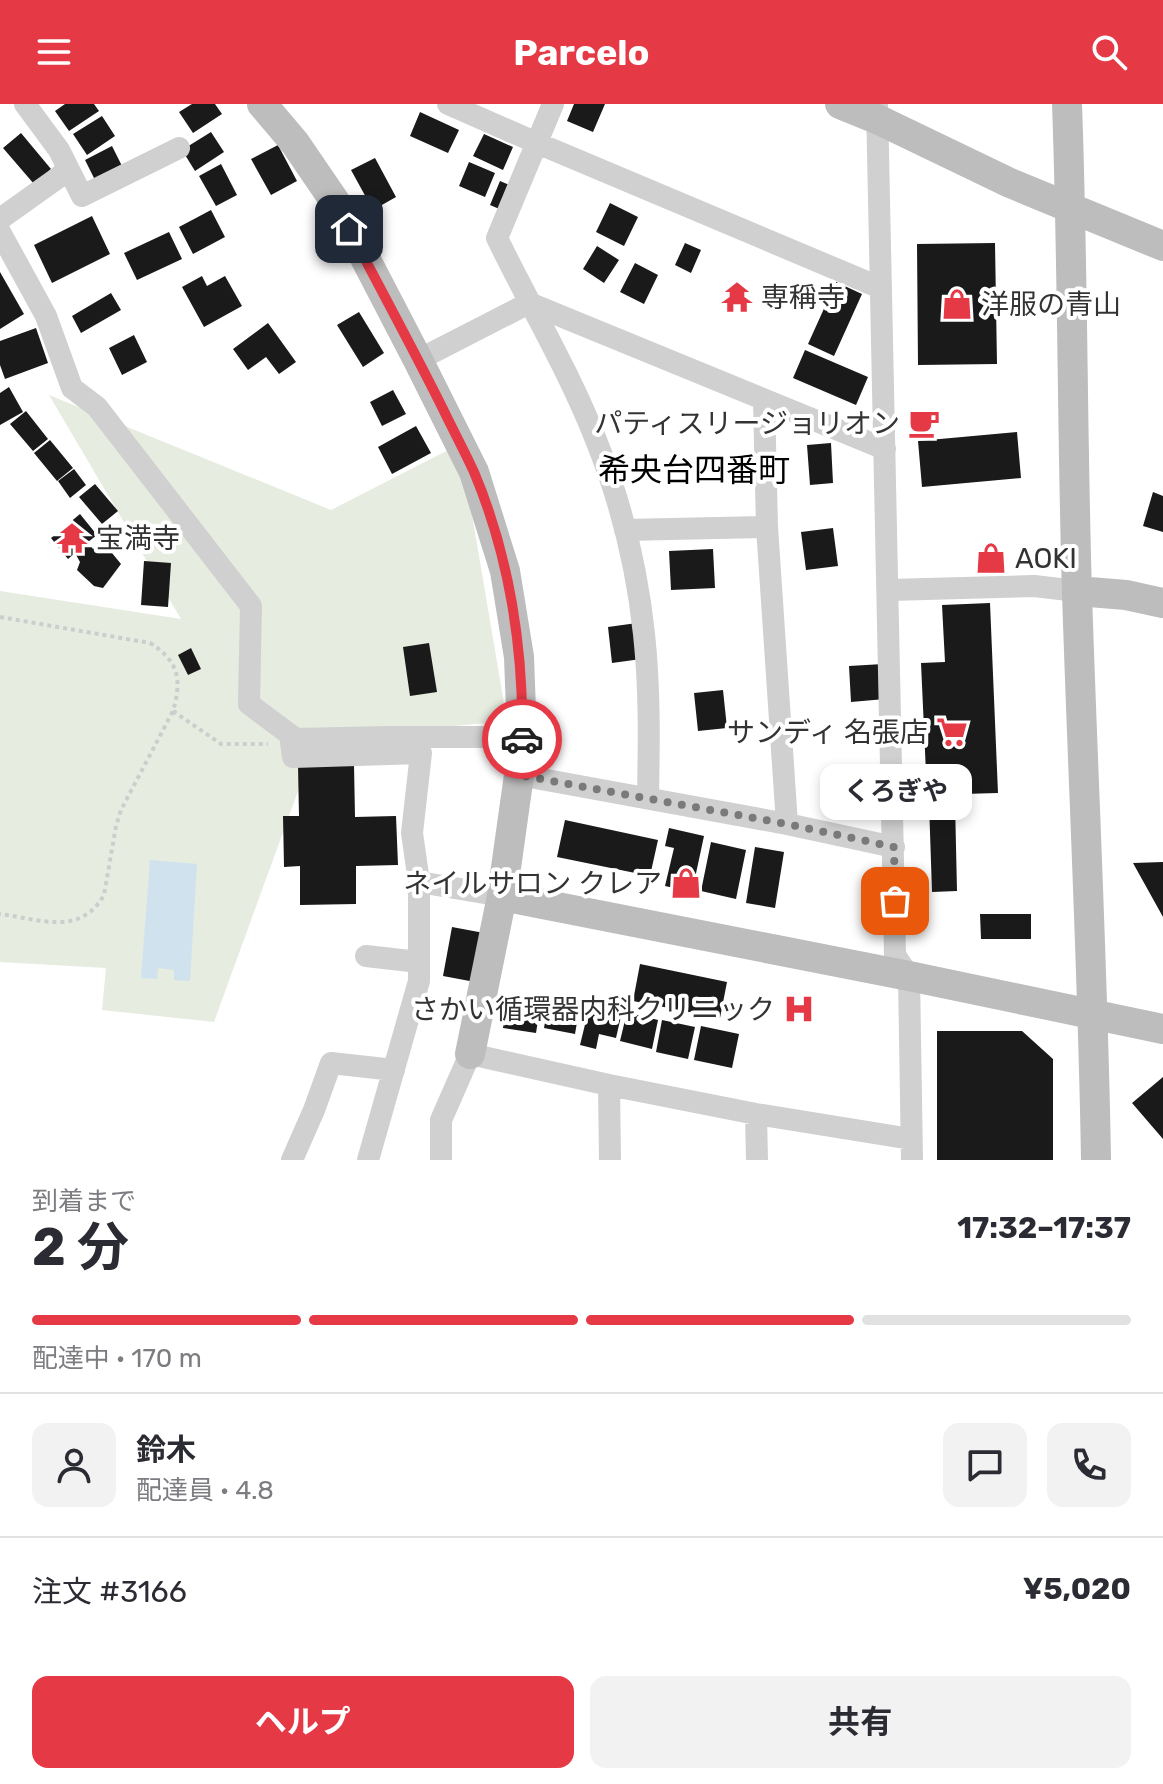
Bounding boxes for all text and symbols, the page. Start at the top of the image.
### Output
icon: menu [32,30,76,74]
icon: search [1087,30,1131,74]
text: Parcelo [513,31,650,74]
pin [315,195,383,263]
icon: home [327,207,371,251]
temple icon: 専稱寺 [720,280,754,314]
place label: 専稱寺 [761,281,845,314]
shop icon: 洋服の青山 [940,287,974,321]
place label: 洋服の青山 [981,288,1121,321]
cafe icon: パティスリージョリオン [907,406,941,440]
place label: パティスリージョリオン [594,407,900,440]
district label: 希央台四番町 [598,451,790,489]
temple icon: 宝満寺 [55,521,89,555]
place label: 宝満寺 [96,522,180,555]
shop icon: AOKI [974,541,1008,575]
place label: AOKI [1015,542,1077,575]
courier [482,699,562,779]
supermarket icon: サンディ 名張店 [935,715,969,749]
place label: サンディ 名張店 [727,716,928,749]
icon: car [500,717,544,761]
callout: くろぎや [819,765,971,821]
text: くろぎや [844,776,948,807]
shop icon: ネイルサロン クレア [669,866,703,900]
place label: ネイルサロン クレア [403,867,662,900]
pin [861,867,929,935]
icon: bag [873,879,917,923]
hospital icon: さかい循環器内科クリニック [782,992,816,1026]
place label: さかい循環器内科クリニック [411,993,775,1026]
text: 到着まで [32,1186,136,1217]
text: 17:32–17:37 [957,1210,1131,1246]
text: 2 分 [32,1216,129,1278]
text: 配達中 · 170 m [32,1343,202,1374]
button: person [32,1423,116,1507]
button: chat [943,1423,1027,1507]
button: phone [1047,1423,1131,1507]
text: 鈴木 [136,1432,196,1468]
text: 配達員 · 4.8 [136,1475,274,1506]
text: ¥5,020 [1023,1571,1131,1607]
text: 注文 #3166 [32,1574,187,1610]
button: ヘルプ [32,1676,574,1768]
button: 共有 [590,1676,1131,1768]

